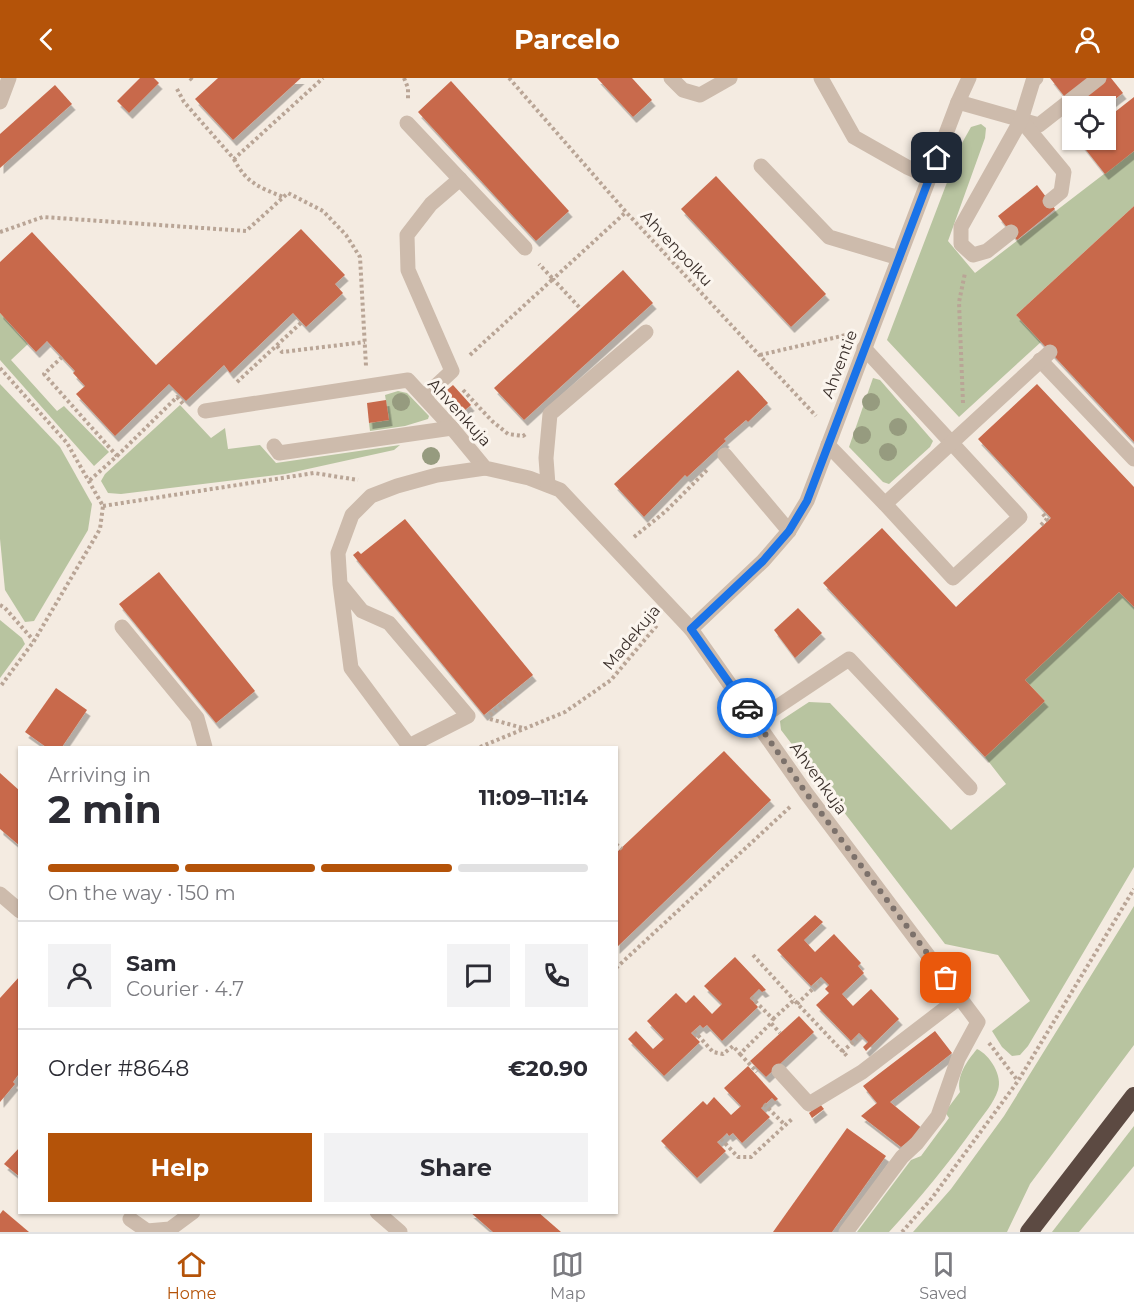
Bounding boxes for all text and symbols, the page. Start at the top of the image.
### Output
icon: back [30,23,63,56]
text: Parcelo [514,23,620,56]
icon: person [1071,23,1104,56]
map controls [1062,96,1116,150]
button: locate [1062,96,1116,150]
pin [911,132,962,183]
icon: home [920,141,953,174]
street label: Ahvenpolku [637,207,716,290]
street label: Ahventie [818,327,861,401]
street label: Ahvenkuja [424,374,495,450]
street label: Madekuja [599,601,664,674]
courier [717,678,777,738]
icon: car [731,692,764,725]
street label: Ahvenkuja [786,738,851,818]
text: Arriving in [48,763,151,787]
text: 11:09–11:14 [479,784,588,811]
text: 2 min [48,785,162,833]
text: On the way · 150 m [48,881,236,905]
button: person [48,944,111,1007]
button: chat [447,944,510,1007]
button: phone [525,944,588,1007]
text: Sam [126,950,177,977]
pin [920,952,971,1003]
icon: bag [929,961,962,994]
text: Courier · 4.7 [126,977,244,1001]
text: Order #8648 [48,1055,189,1082]
text: €20.90 [508,1055,588,1082]
button: Help [48,1133,312,1202]
button: Share [324,1133,588,1202]
tab: Home [167,1248,216,1303]
tab: Map [550,1248,586,1303]
tab: Saved [919,1248,967,1303]

